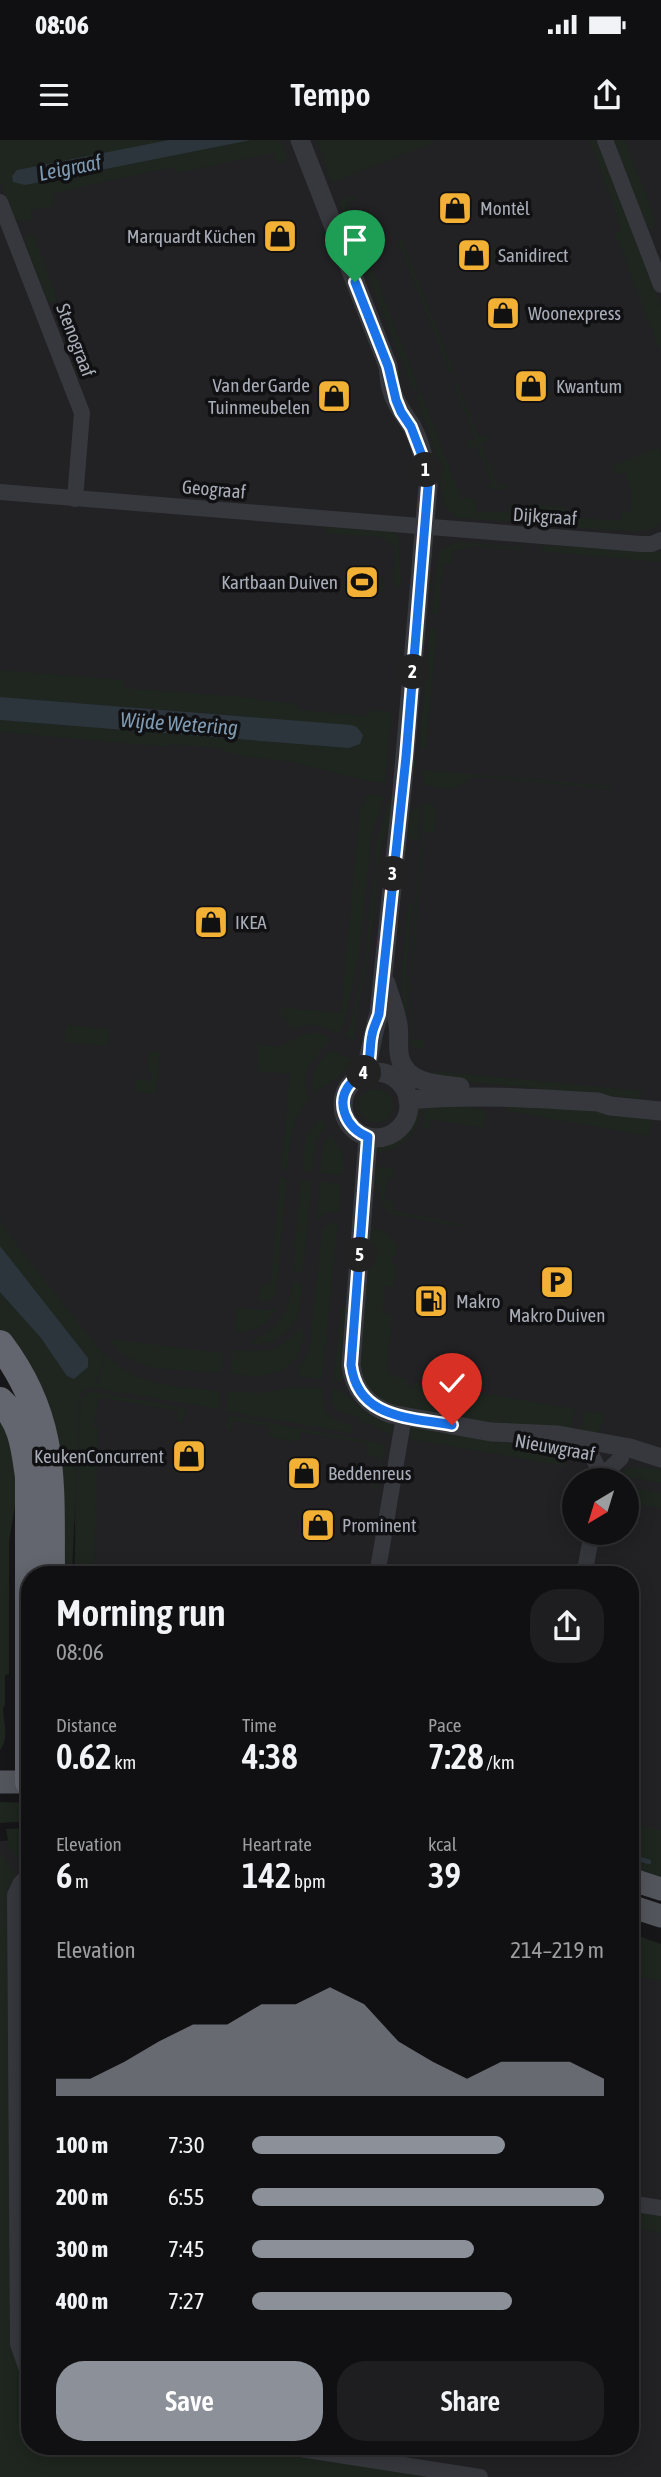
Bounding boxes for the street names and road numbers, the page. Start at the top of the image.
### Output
street label: Stenograaf [52,300,100,380]
street label: Geograaf [181,475,247,503]
street label: Dijkgraaf [512,503,578,529]
street label: Nieuwgraaf [513,1429,597,1465]

